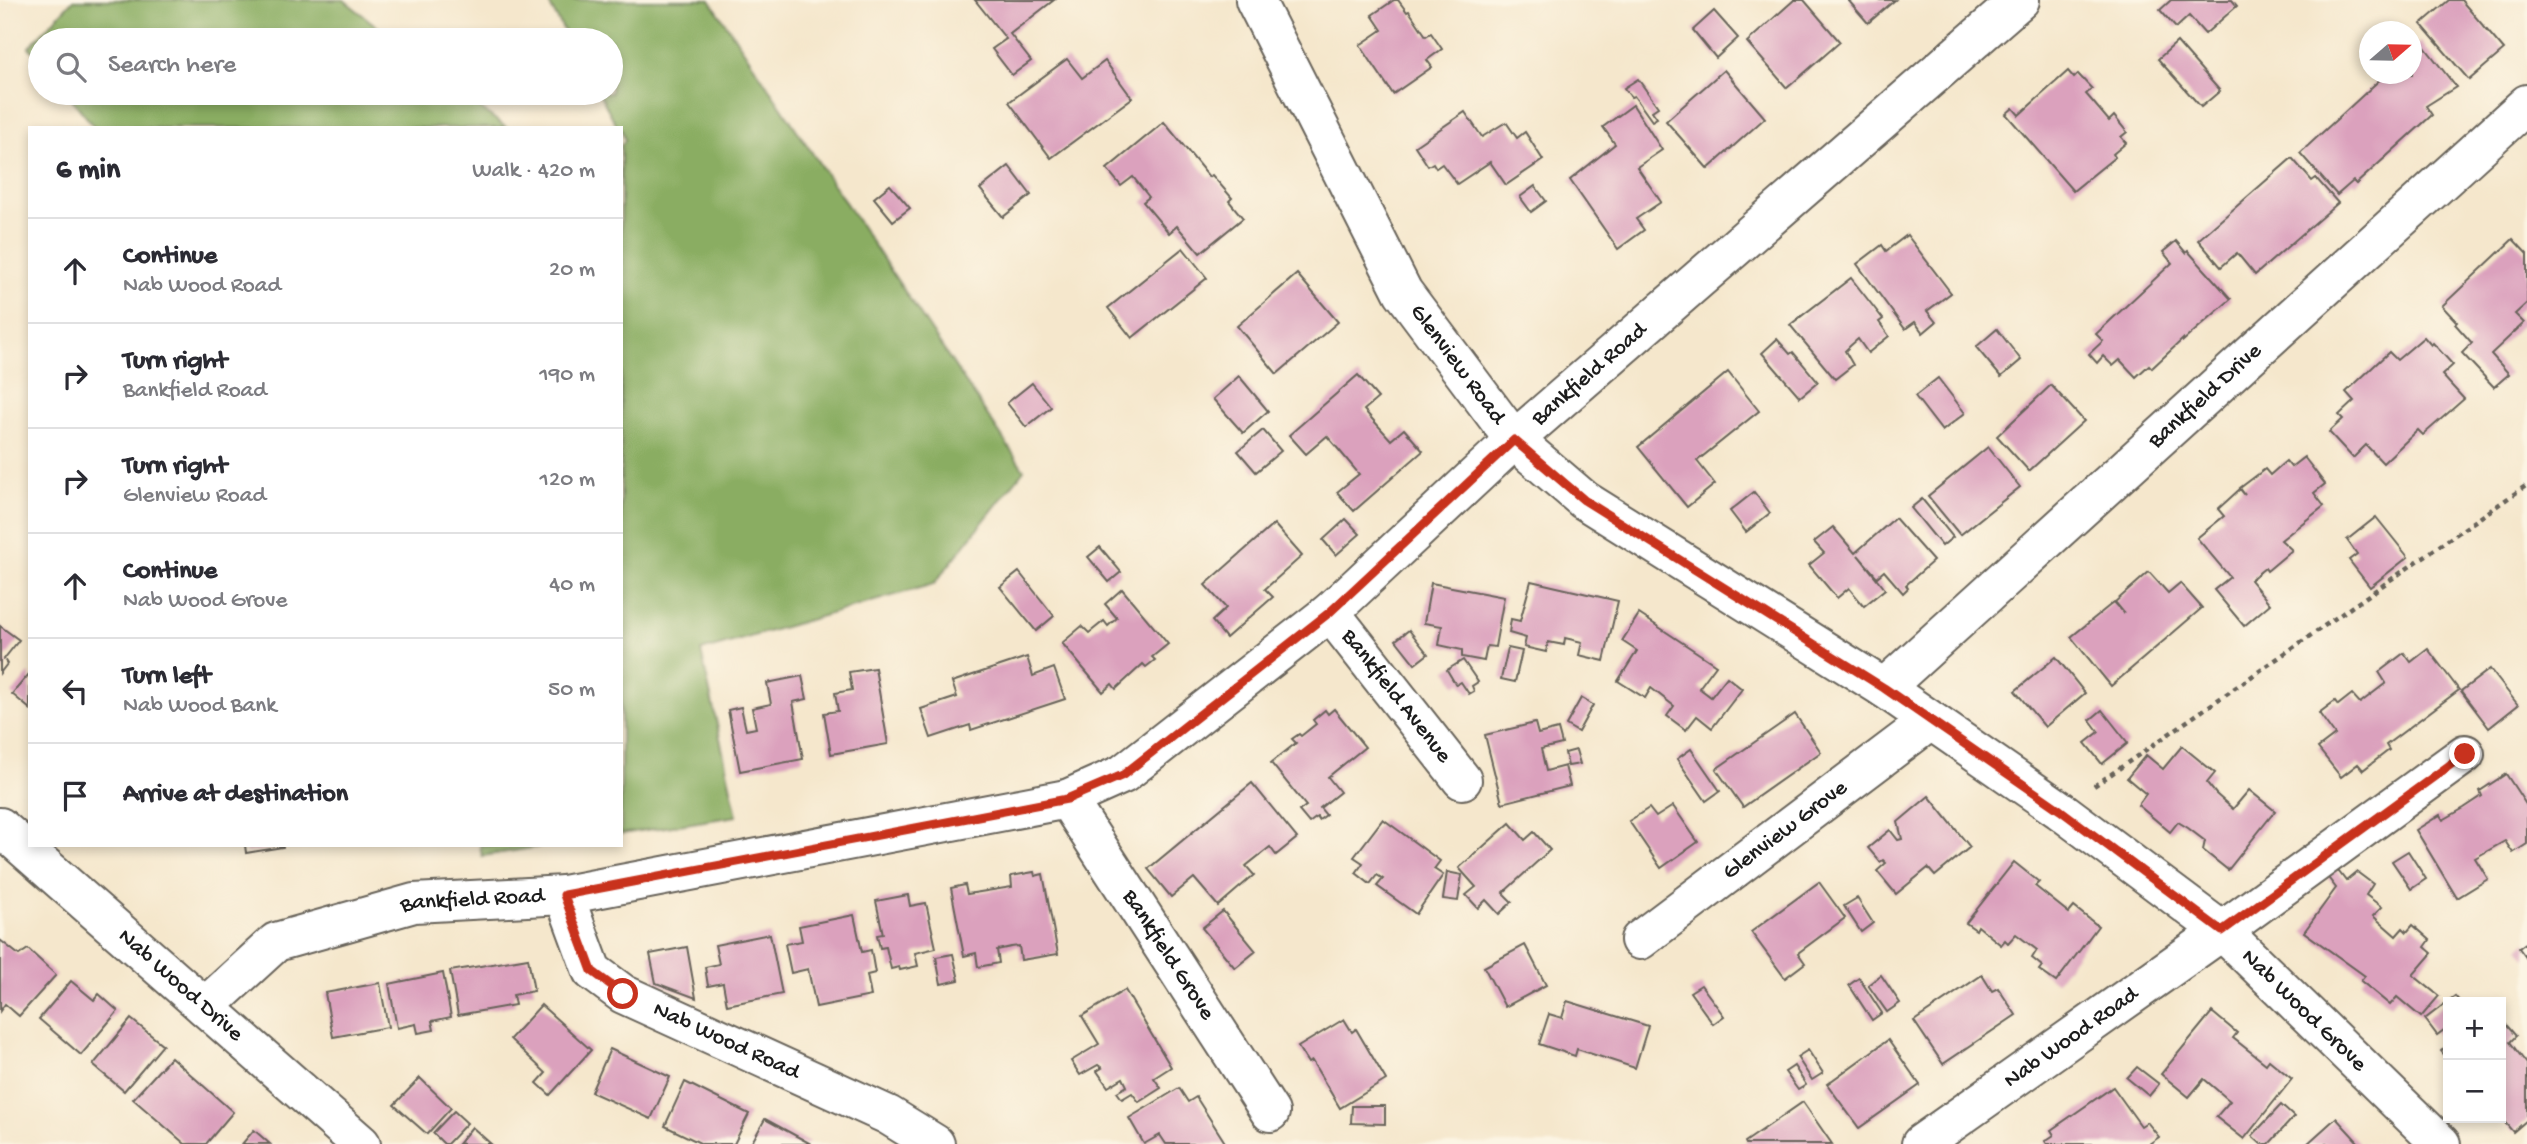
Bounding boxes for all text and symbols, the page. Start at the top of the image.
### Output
north arrow [2359,21,2422,84]
search box [28,28,623,105]
icon: search [52,48,90,86]
text: Search here [108,51,236,82]
text: 6 min [56,154,120,189]
text: Walk · 420 m [472,158,595,185]
text: Continue [123,242,217,273]
icon: ahead [56,252,94,290]
text: 20 m [549,257,595,284]
text: Nab Wood Road [123,273,281,300]
street label: Glenview Road [1404,299,1512,431]
street label: Bankfield Road [1526,316,1654,432]
street label: Bankfield Drive [2142,337,2268,455]
text: Turn right [123,347,227,378]
icon: right [56,357,94,395]
text: 190 m [539,362,595,389]
text: Bankfield Road [123,378,267,405]
text: Turn right [123,452,227,483]
icon: right [56,462,94,500]
text: 120 m [540,467,595,494]
text: Glenview Road [123,483,266,510]
text: Continue [123,557,217,588]
icon: ahead [56,567,94,605]
text: 40 m [549,572,595,599]
text: Nab Wood Grove [123,588,287,615]
street label: Bankfield Avenue [1335,623,1458,769]
text: Turn left [123,662,211,693]
icon: left [56,672,94,710]
text: 50 m [548,677,595,704]
text: Nab Wood Bank [123,693,276,720]
route end [2449,738,2480,769]
street label: Glenview Grove [1718,774,1854,886]
icon: arrive [56,777,94,815]
text: Arrive at destination [123,780,348,811]
street label: Bankfield Road [396,882,546,920]
street label: Bankfield Grove [1115,884,1221,1026]
street label: Nab Wood Drive [112,923,249,1048]
street label: Nab Wood Grove [2235,944,2373,1078]
route start [607,978,638,1009]
street label: Nab Wood Road [1999,980,2145,1094]
street label: Nab Wood Road [649,996,805,1087]
map controls [2443,997,2506,1123]
button: + [2443,997,2506,1060]
button: − [2443,1060,2506,1123]

